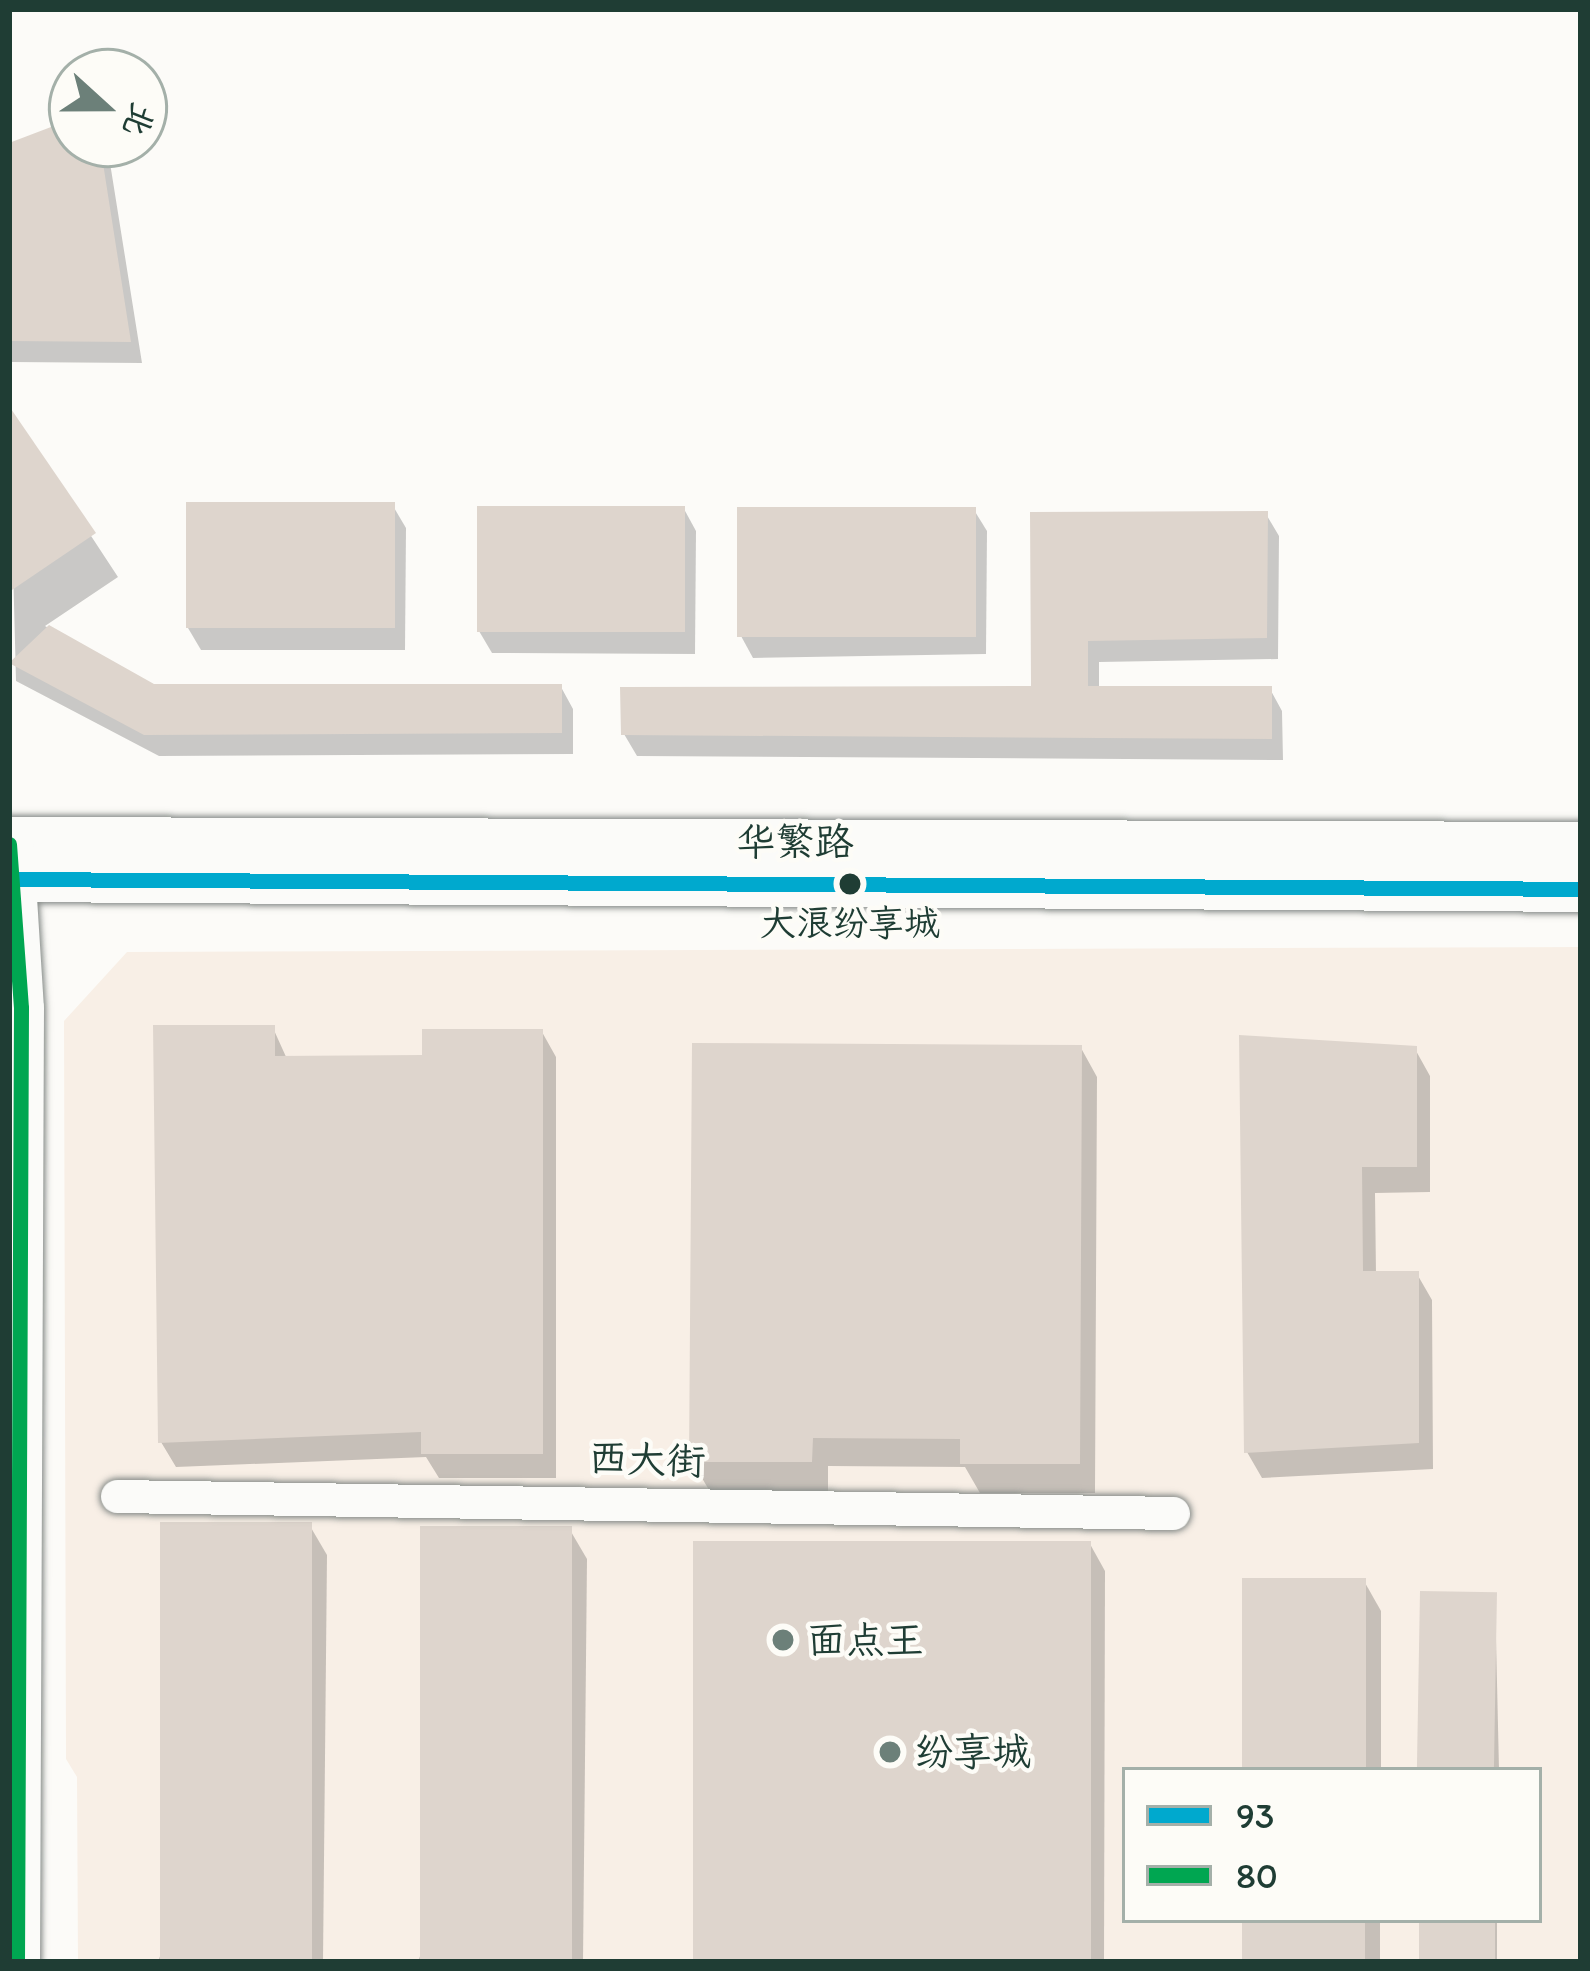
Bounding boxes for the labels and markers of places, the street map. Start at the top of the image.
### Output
marker: 大浪纷享城 [839,873,861,895]
place label: 大浪纷享城 [760,901,940,945]
place label: 面点王 [807,1617,924,1663]
marker: 面点王 [770,1627,796,1653]
place label: 纷享城 [914,1729,1031,1775]
marker: 纷享城 [877,1739,903,1765]

